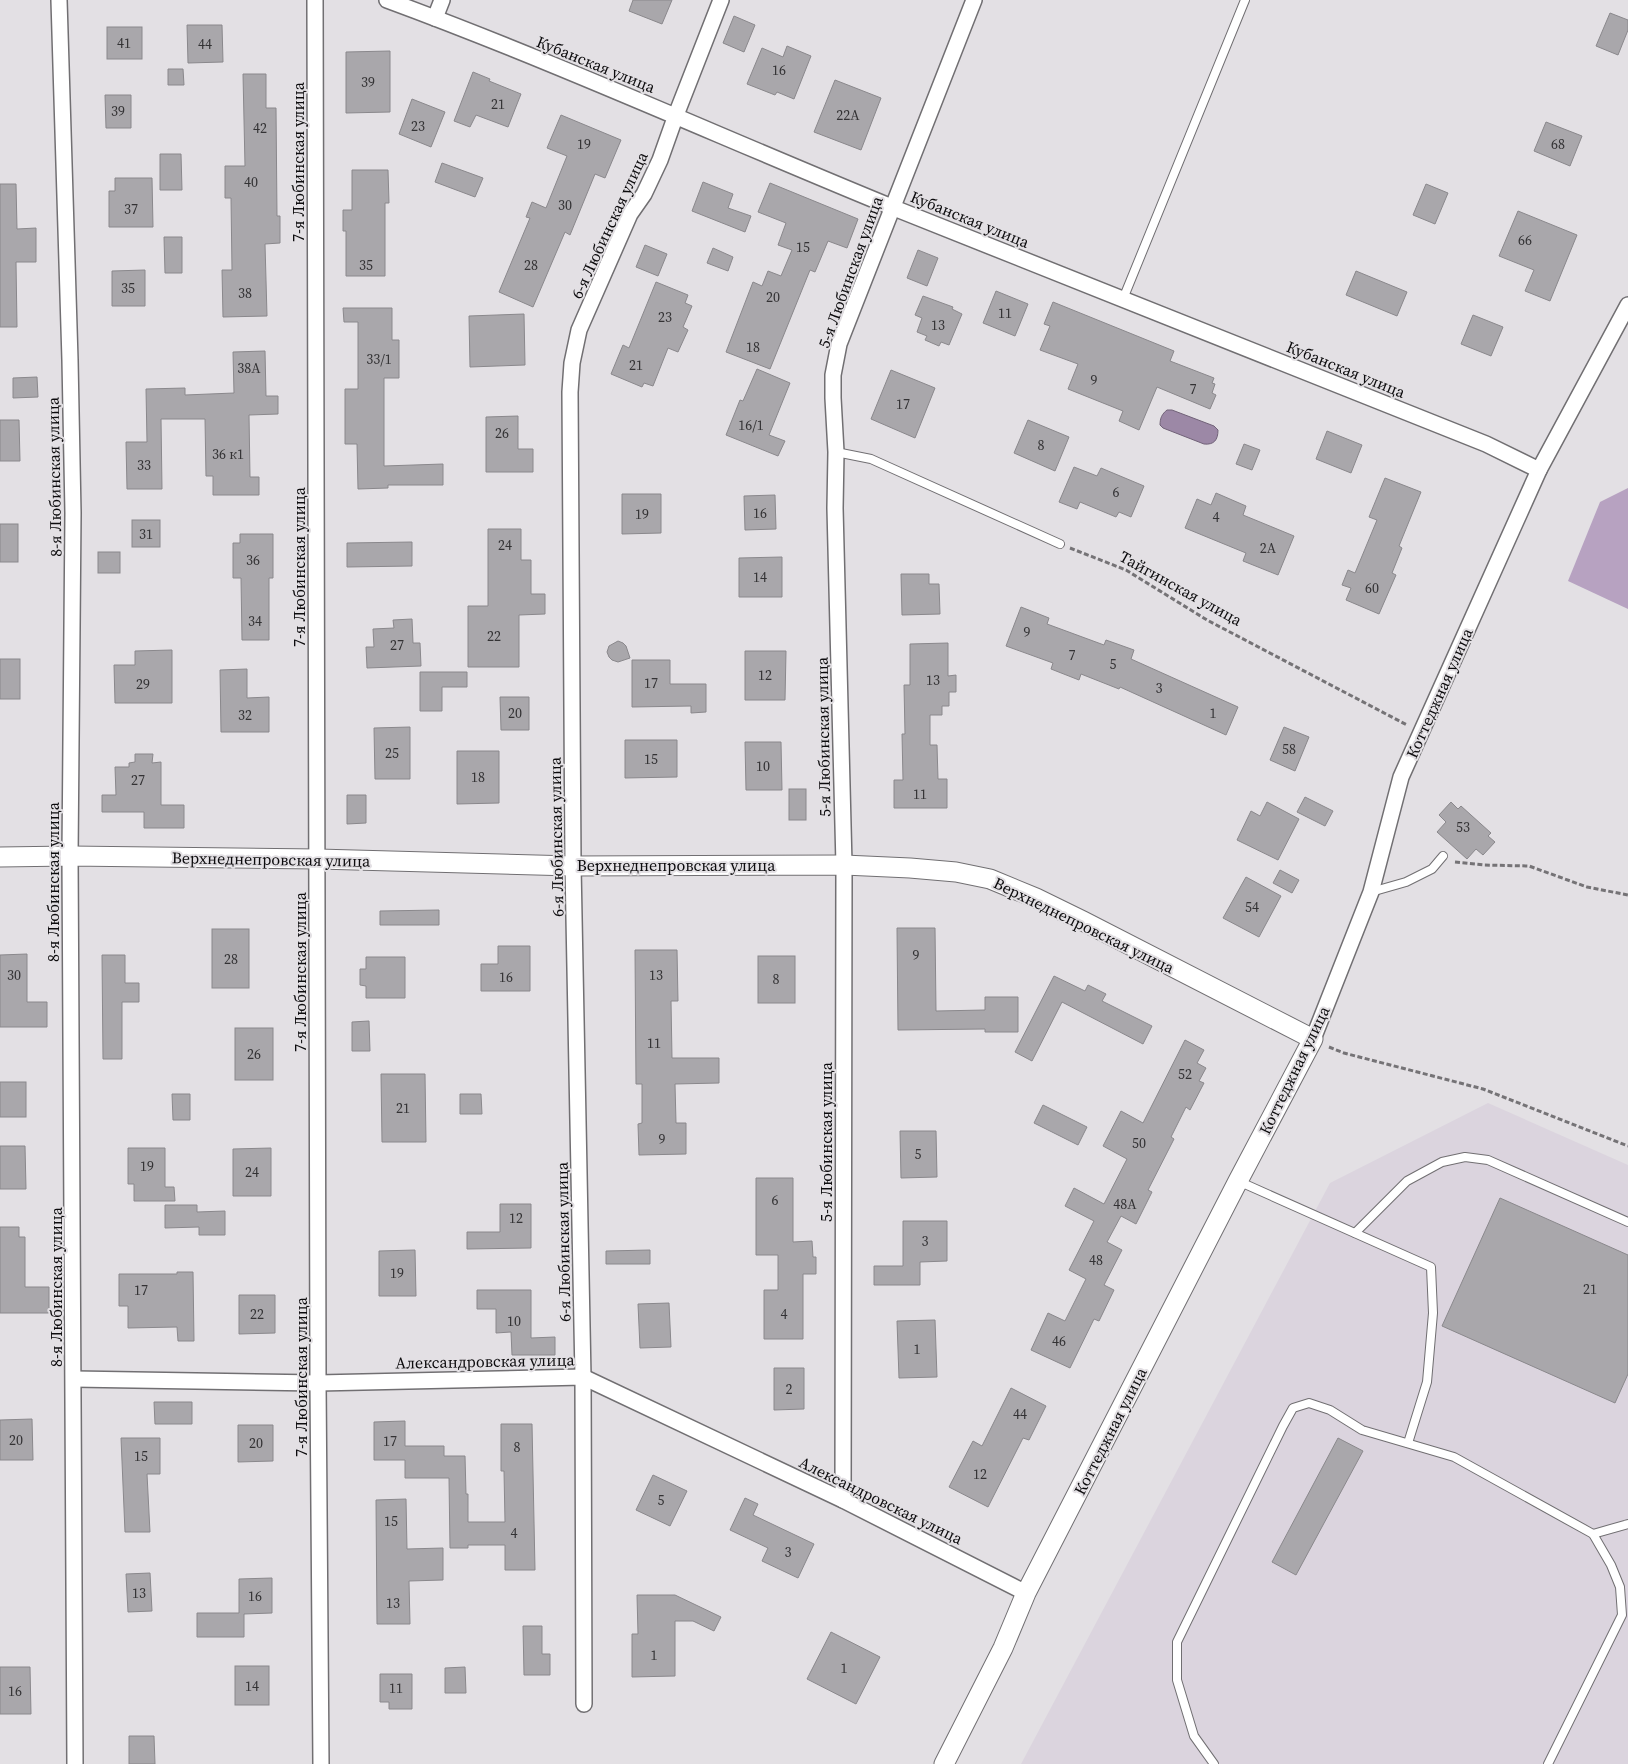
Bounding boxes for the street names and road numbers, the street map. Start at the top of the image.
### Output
street label: Кубанская улица [533,30,660,98]
street label: 7-я Любинская улица [287,81,309,242]
street label: 6-я Любинская улица [565,147,653,302]
street label: Кубанская улица [907,185,1034,253]
street label: 5-я Любинская улица [812,192,888,351]
street label: Кубанская улица [1283,335,1410,403]
street label: 8-я Любинская улица [42,396,66,557]
street label: 7-я Любинская улица [288,486,310,647]
street label: Тайгинская улица [1116,545,1247,631]
street label: Коттеджная улица [1400,624,1478,762]
street label: 5-я Любинская улица [811,656,835,817]
street label: 6-я Любинская улица [544,756,568,917]
street label: 8-я Любинская улица [42,801,64,962]
street label: Верхнеднепровская улица [172,846,371,872]
street label: Верхнеднепровская улица [577,854,776,876]
street label: Верхнеднепровская улица [990,872,1179,979]
street label: 7-я Любинская улица [289,891,311,1052]
street label: Коттеджная улица [1253,1001,1335,1138]
street label: 5-я Любинская улица [815,1061,837,1222]
street label: 6-я Любинская улица [551,1161,575,1322]
street label: 8-я Любинская улица [45,1206,67,1367]
street label: 7-я Любинская улица [290,1296,312,1457]
street label: Александровская улица [395,1348,576,1374]
street label: Коттеджная улица [1068,1363,1152,1498]
street label: Александровская улица [796,1451,967,1550]

